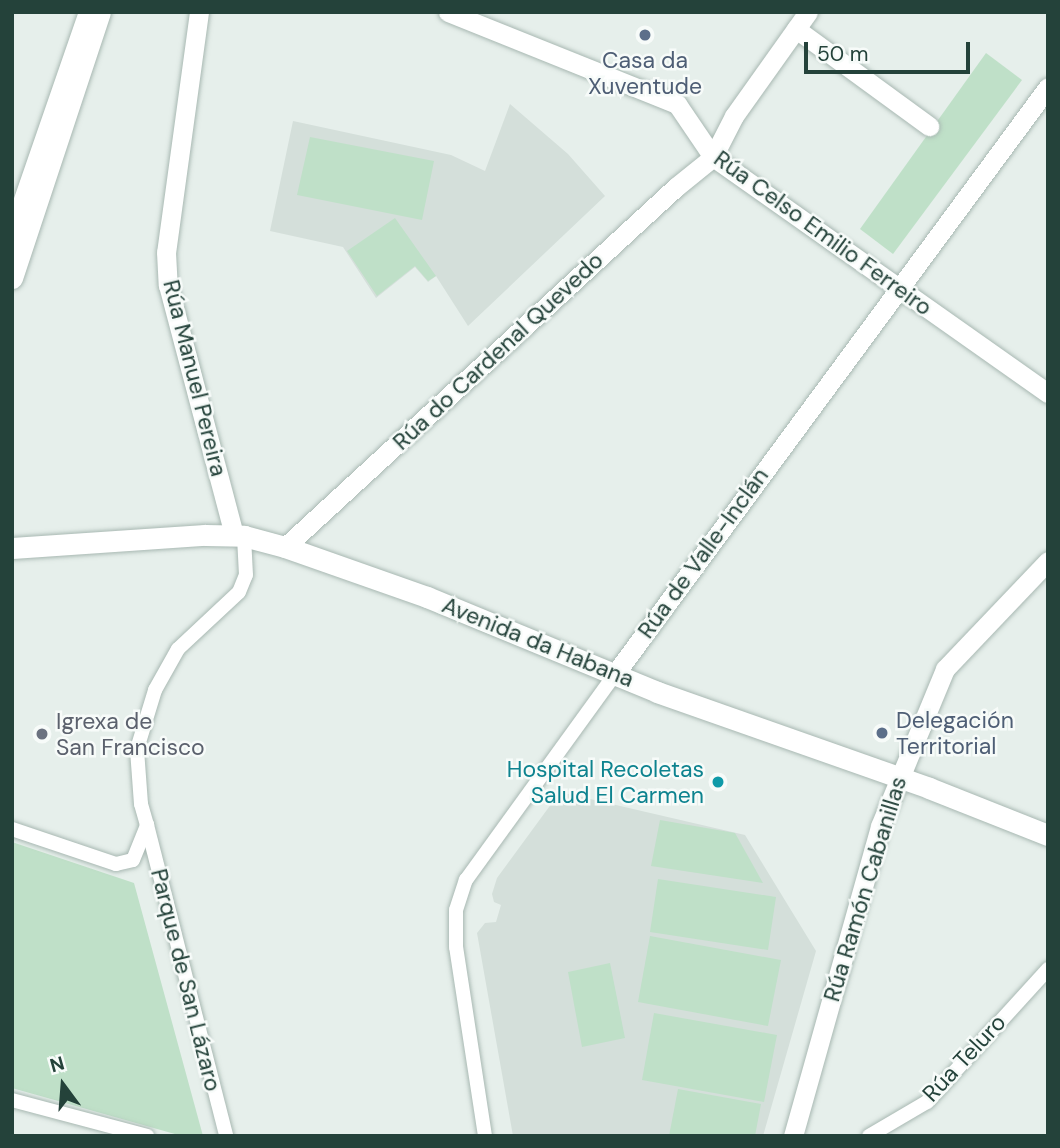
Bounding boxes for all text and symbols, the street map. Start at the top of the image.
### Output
marker: Casa da Xuventude [637,27,653,43]
scale bar [808,28,974,72]
text: 50 m [817,40,868,68]
place label: Casa da Xuventude [588,46,702,100]
street label: Rúa Celso Emilio Ferreiro [709,145,937,321]
street label: Rúa do Cardenal Quevedo [387,246,609,456]
street label: Rúa Manuel Pereira [157,277,233,479]
street label: Rúa de Valle-Inclán [632,462,774,644]
street label: Avenida da Habana [438,591,638,693]
place label: Delegación Territorial [896,706,1014,760]
place label: Igrexa de San Francisco [56,707,205,761]
marker: Delegación Territorial [874,725,890,741]
marker: Igrexa de San Francisco [34,726,50,742]
place label: Hospital Recoletas Salud El Carmen [507,755,704,809]
street label: Rúa Ramón Cabanillas [818,773,912,1005]
marker: Hospital Recoletas Salud El Carmen [710,774,726,790]
street label: Parque de San Lázaro [145,866,227,1094]
street label: Rúa Teluro [917,1009,1011,1107]
north arrow [28,1050,98,1120]
text: N [47,1050,67,1078]

